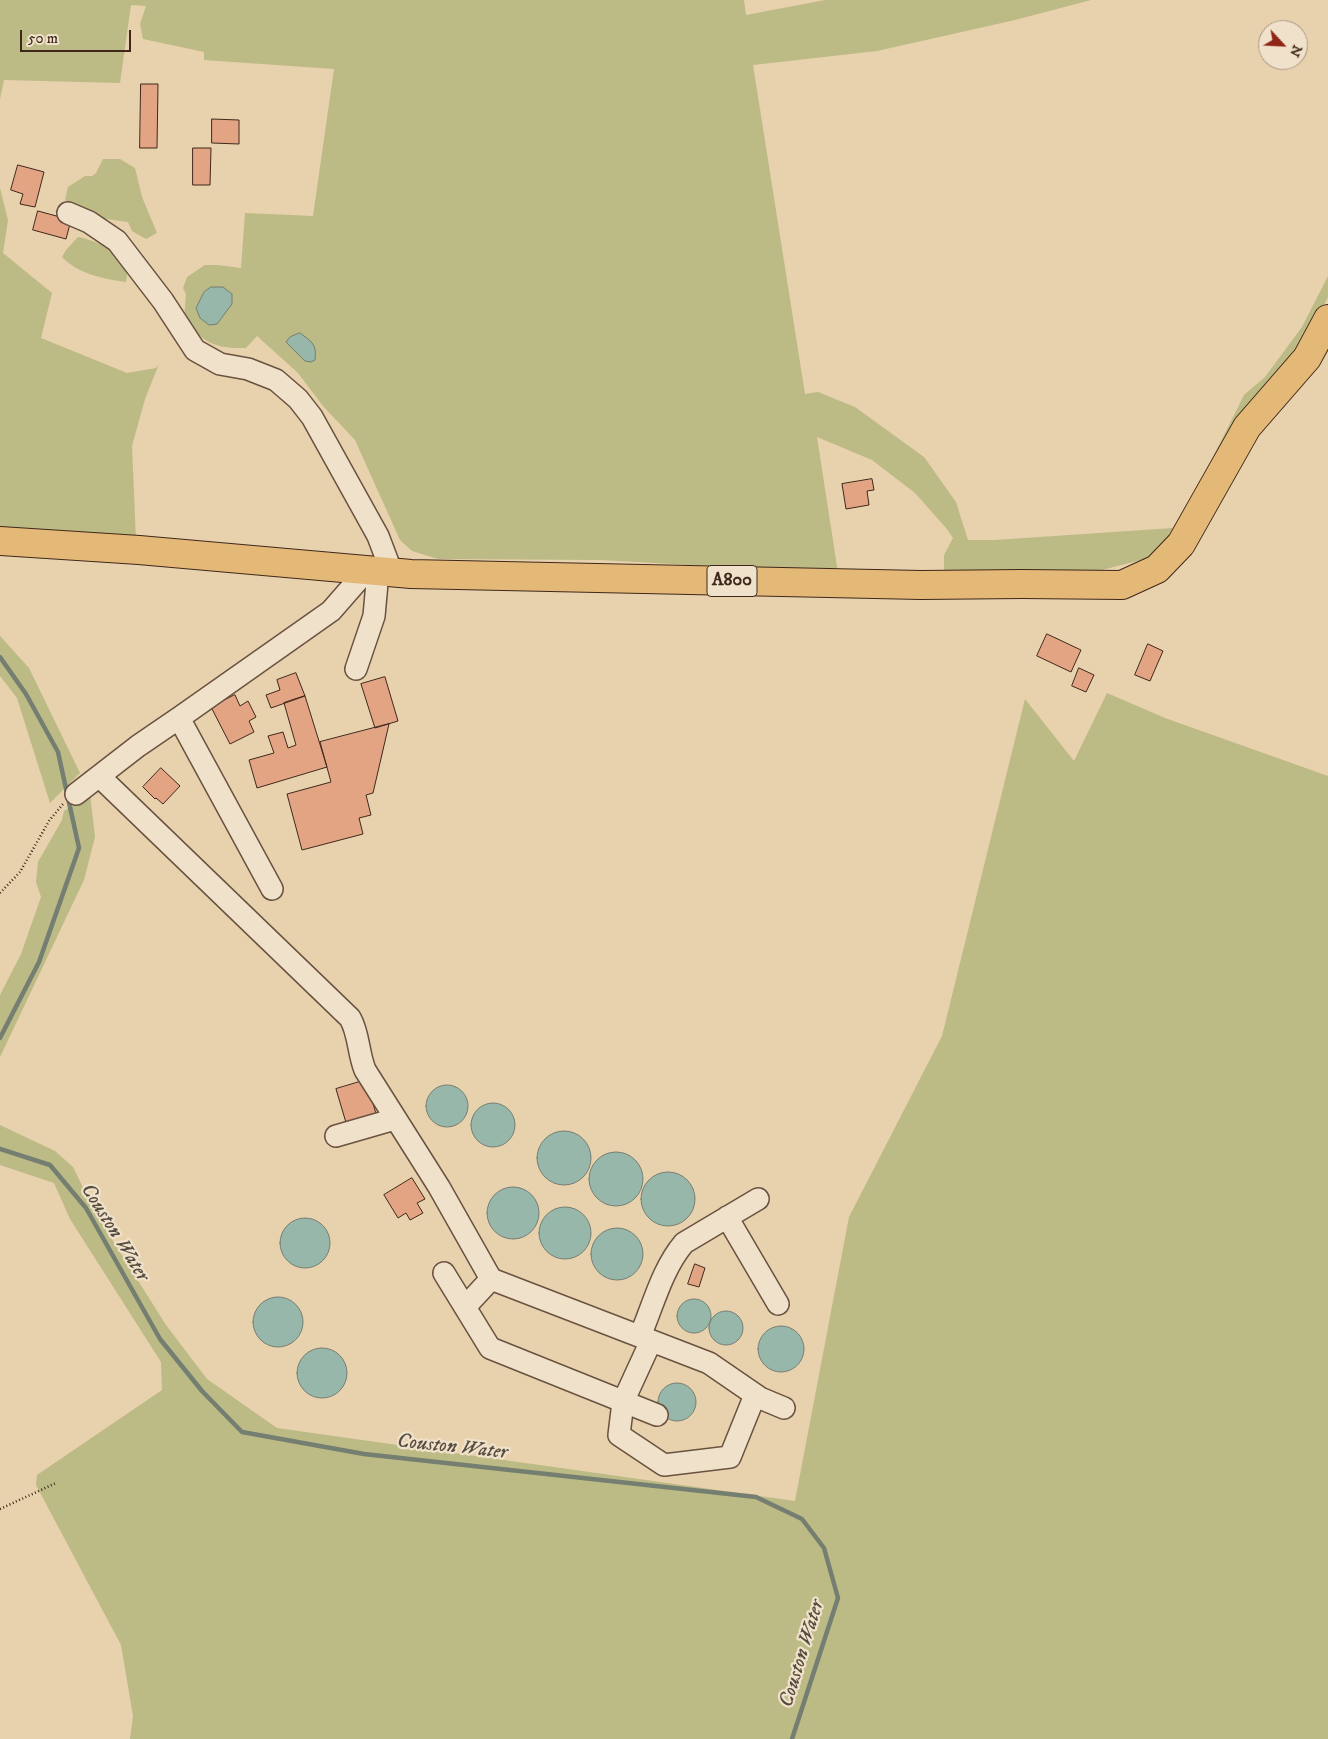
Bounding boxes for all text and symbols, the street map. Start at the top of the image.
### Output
scale bar [22,20,134,52]
north arrow [1258,20,1308,70]
text: 50 m [28,29,58,48]
text: N [1285,42,1306,60]
road number: A800 [707,566,757,596]
water label: Couston Water [74,1180,154,1286]
water label: Couston Water [396,1430,508,1466]
water label: Couston Water [775,1597,831,1711]

